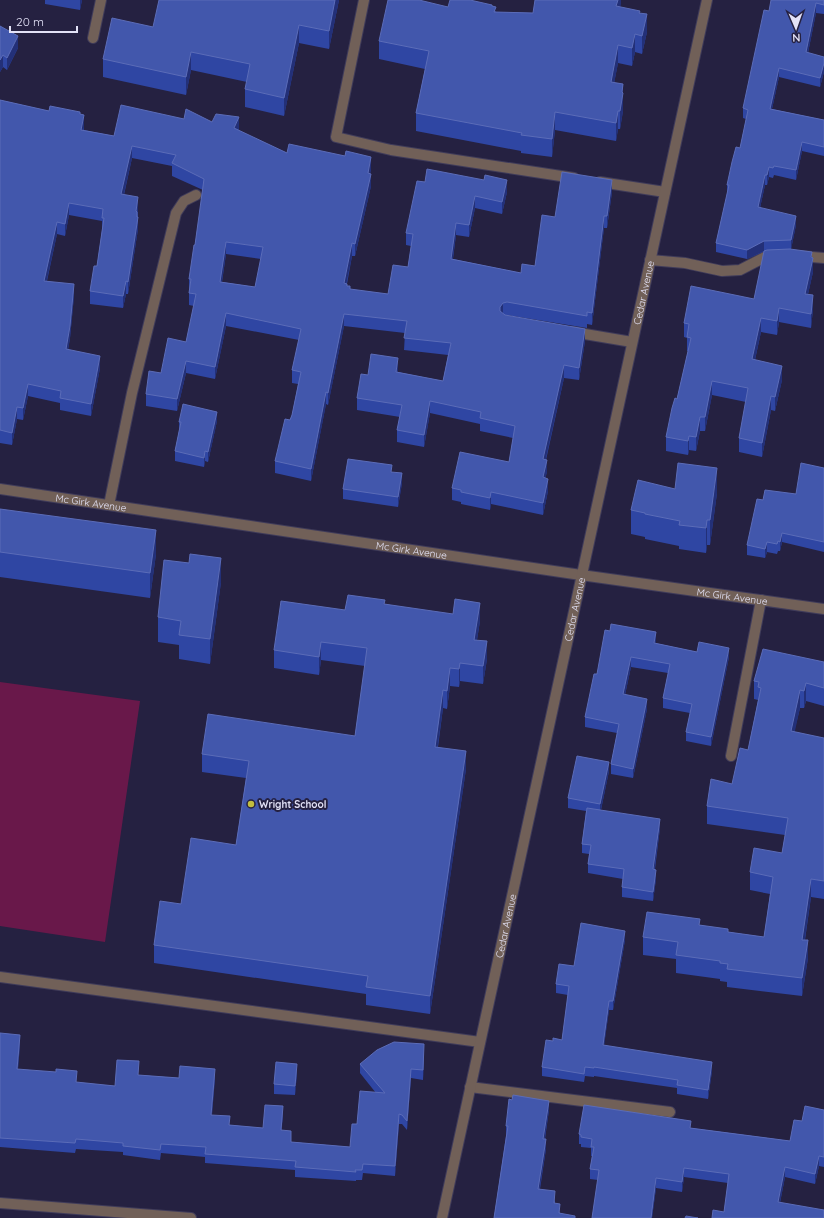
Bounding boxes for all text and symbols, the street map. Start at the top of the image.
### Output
scale bar [10,8,77,34]
north arrow [776,8,816,48]
text: 20 m [16,14,44,29]
text: N [792,31,801,45]
street label: Cedar Avenue [630,259,657,326]
street label: Mc Girk Avenue [55,491,128,514]
street label: Mc Girk Avenue [375,538,448,562]
street label: Cedar Avenue [561,576,588,642]
street label: Mc Girk Avenue [696,585,769,608]
place label: Wright School [259,798,326,811]
marker: Wright School [246,799,256,809]
street label: Cedar Avenue [492,892,519,959]

